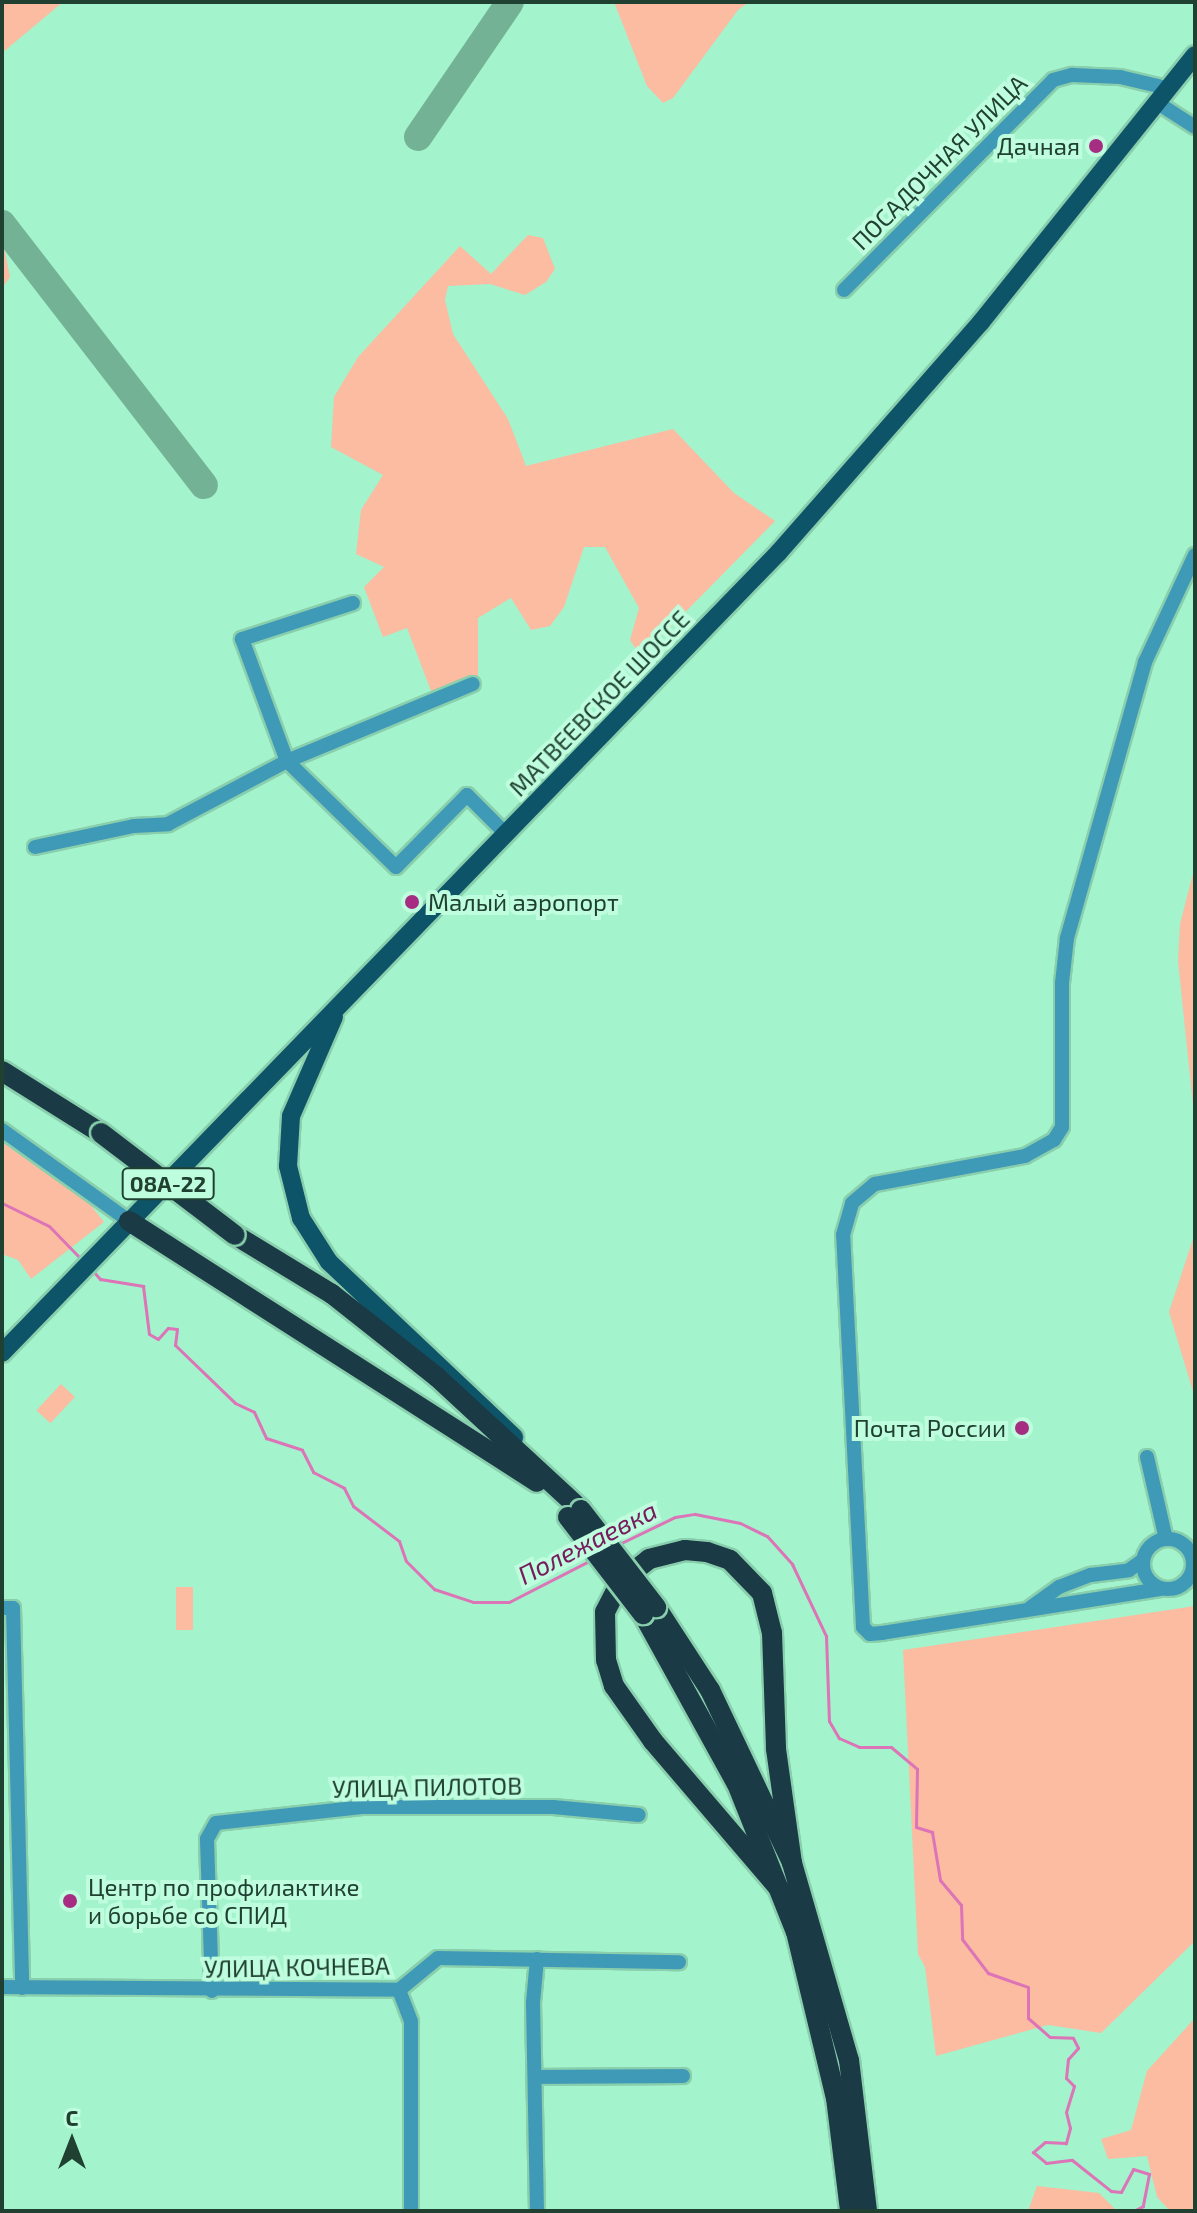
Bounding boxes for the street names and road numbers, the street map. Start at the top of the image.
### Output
street label: ПОСАДОЧНАЯ УЛИЦА [846,69,1032,255]
street label: МАТВЕЕВСКОЕ ШОССЕ [503,604,695,802]
road number: 08А-22 [120,1166,216,1202]
street label: УЛИЦА ПИЛОТОВ [332,1771,522,1803]
street label: УЛИЦА КОЧНЕВА [204,1951,390,1983]

